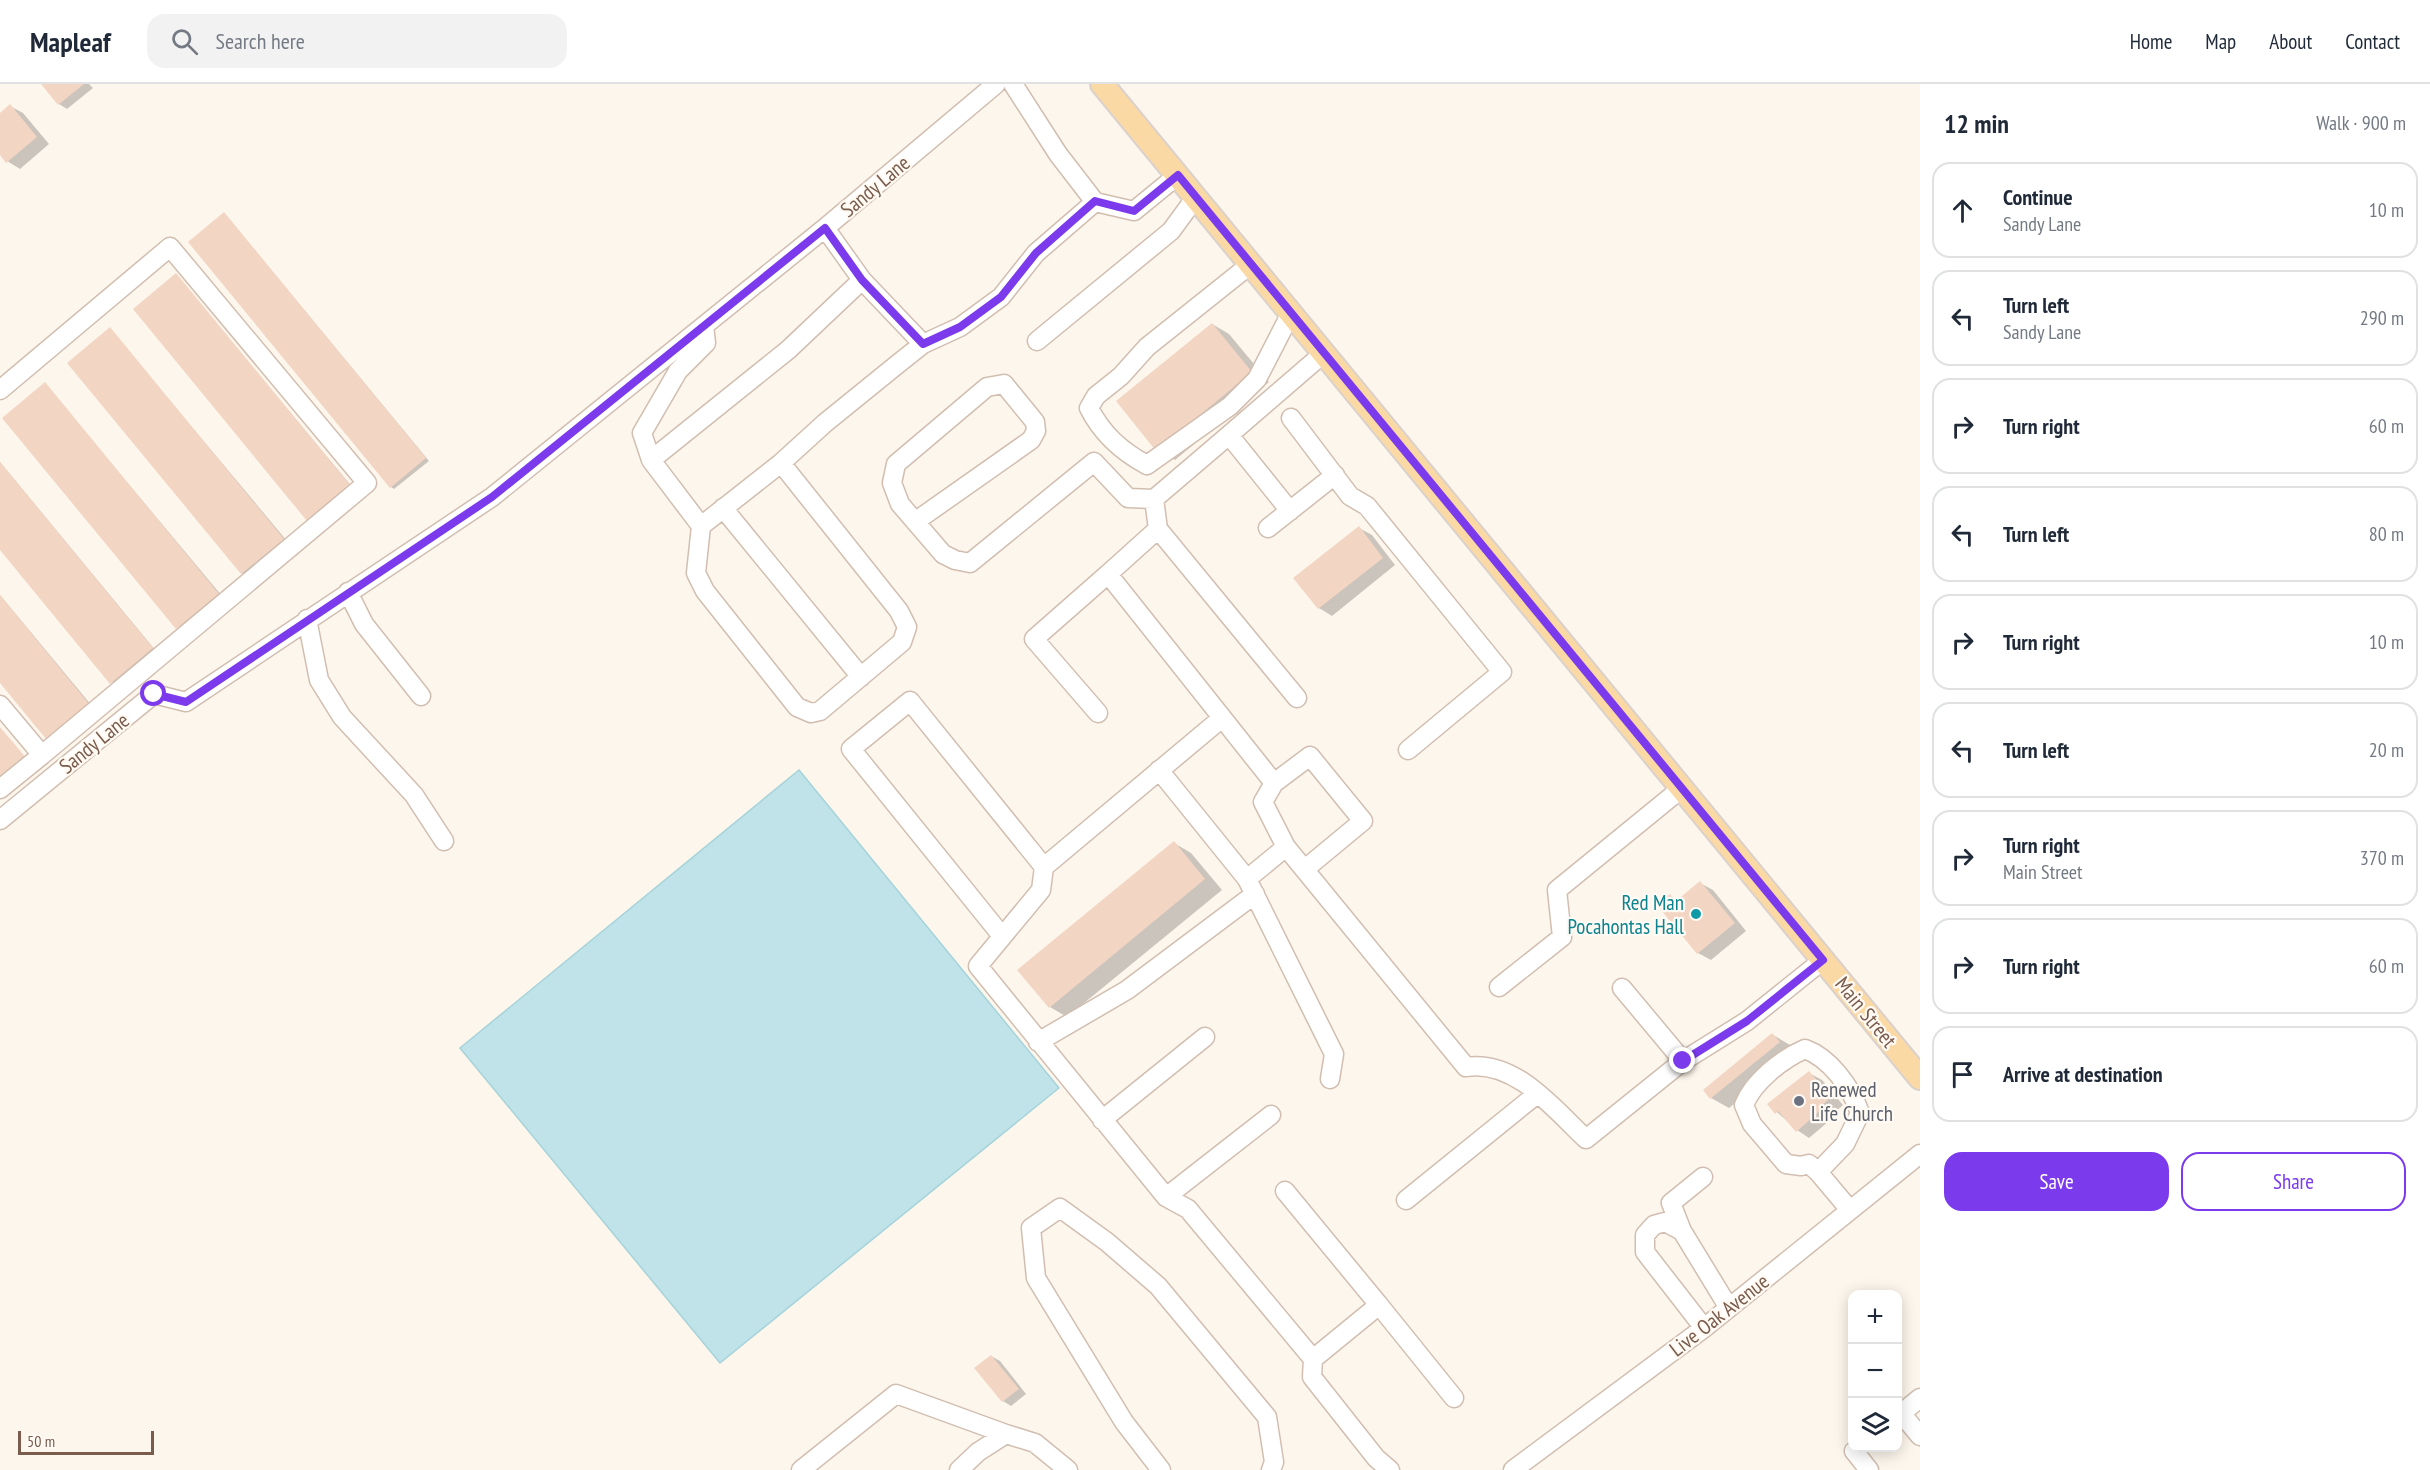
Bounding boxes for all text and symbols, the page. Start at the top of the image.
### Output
search box [147,14,567,68]
text: Mapleaf [30,23,111,60]
icon: search [168,25,201,58]
text: Search here [216,27,305,55]
text: Home [2130,28,2172,55]
text: Map [2205,28,2236,55]
text: About [2269,28,2312,55]
text: Contact [2345,28,2400,55]
text: 12 min [1944,107,2009,140]
text: Walk · 900 m [2316,110,2406,136]
street label: Sandy Lane [835,149,915,223]
text: Continue [2003,183,2073,211]
icon: ahead [1946,194,1979,227]
text: 10 m [2369,197,2404,223]
text: Sandy Lane [2003,211,2081,237]
text: Turn left [2003,291,2069,319]
icon: left [1946,302,1979,335]
text: 290 m [2360,305,2404,331]
text: Sandy Lane [2003,319,2081,345]
icon: right [1946,410,1979,443]
text: Turn right [2003,412,2080,440]
text: 60 m [2369,413,2404,439]
icon: left [1946,518,1979,551]
text: Turn left [2003,520,2069,548]
text: 80 m [2369,521,2404,547]
icon: right [1946,626,1979,659]
text: Turn right [2003,628,2080,656]
text: 10 m [2369,629,2404,655]
route start [140,680,166,706]
street label: Sandy Lane [54,707,134,779]
icon: left [1946,734,1979,767]
text: Turn left [2003,736,2069,764]
text: 20 m [2369,737,2404,763]
text: Turn right [2003,831,2080,859]
icon: right [1946,842,1979,875]
text: 370 m [2360,845,2404,871]
text: Main Street [2003,859,2083,885]
place label: Red Man Pocahontas Hall [1567,889,1684,940]
marker: Red Man Pocahontas Hall [1689,907,1703,921]
icon: right [1946,950,1979,983]
text: Turn right [2003,952,2080,980]
text: 60 m [2369,953,2404,979]
street label: Main Street [1829,971,1903,1053]
route end [1669,1047,1695,1073]
icon: arrive [1946,1058,1979,1091]
text: Arrive at destination [2003,1060,2163,1088]
place label: Renewed Life Church [1811,1076,1893,1127]
marker: Renewed Life Church [1792,1094,1806,1108]
button: Save [1944,1152,2169,1211]
button: Share [2181,1152,2406,1211]
street label: Live Oak Avenue [1664,1268,1774,1362]
map controls [1848,1290,1902,1452]
button: + [1848,1290,1902,1344]
button: − [1848,1344,1902,1398]
button: layers [1848,1398,1902,1452]
scale bar [18,1428,154,1456]
text: 50 m [27,1431,55,1451]

